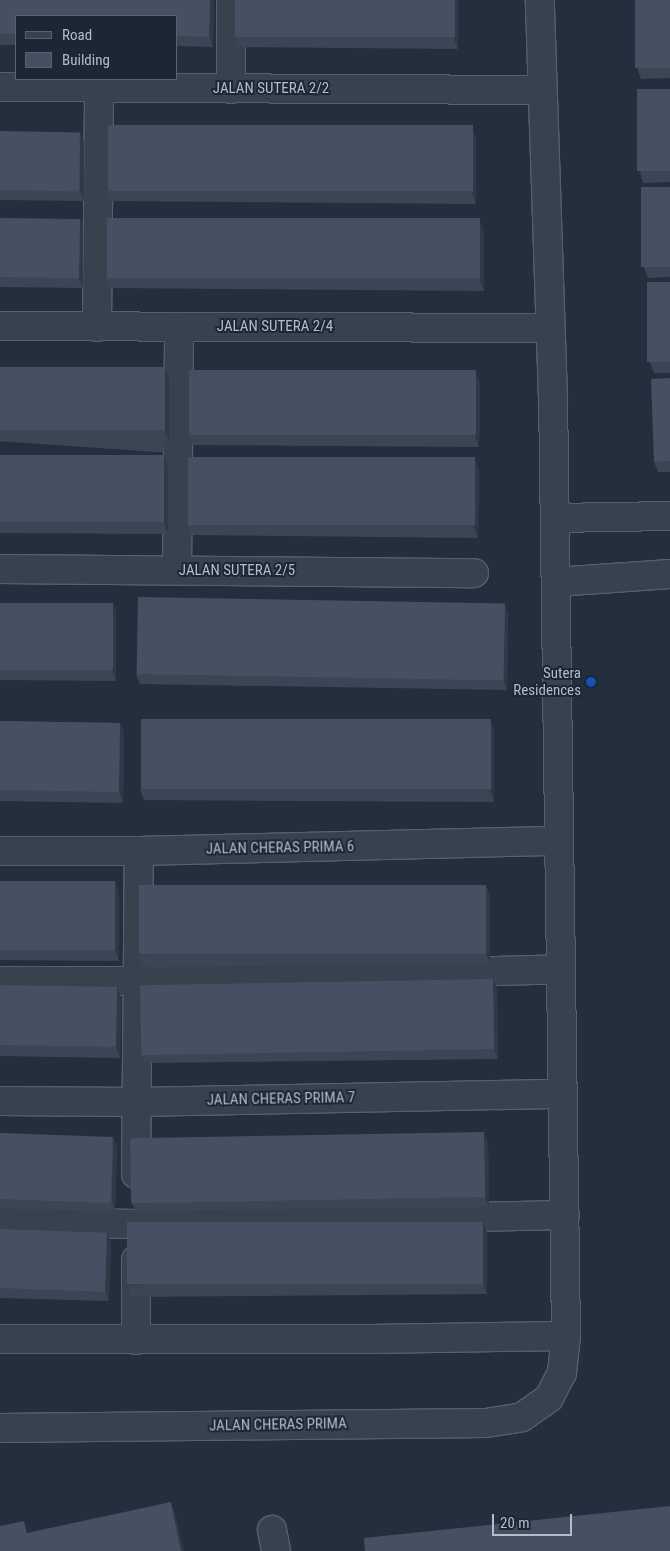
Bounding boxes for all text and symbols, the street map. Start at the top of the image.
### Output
legend [15,15,178,80]
text: Road [62,26,92,44]
text: Building [62,51,110,69]
street label: JALAN SUTERA 2/2 [213,80,329,98]
street label: JALAN SUTERA 2/4 [217,318,333,336]
street label: JALAN SUTERA 2/5 [179,562,295,580]
place label: Sutera Residences [513,664,581,699]
marker: Sutera Residences [585,676,597,688]
street label: JALAN CHERAS PRIMA 6 [206,838,354,858]
street label: JALAN CHERAS PRIMA 7 [207,1089,355,1109]
street label: JALAN CHERAS PRIMA [209,1415,347,1435]
scale bar [495,1504,575,1536]
text: 20 m [500,1514,530,1532]

